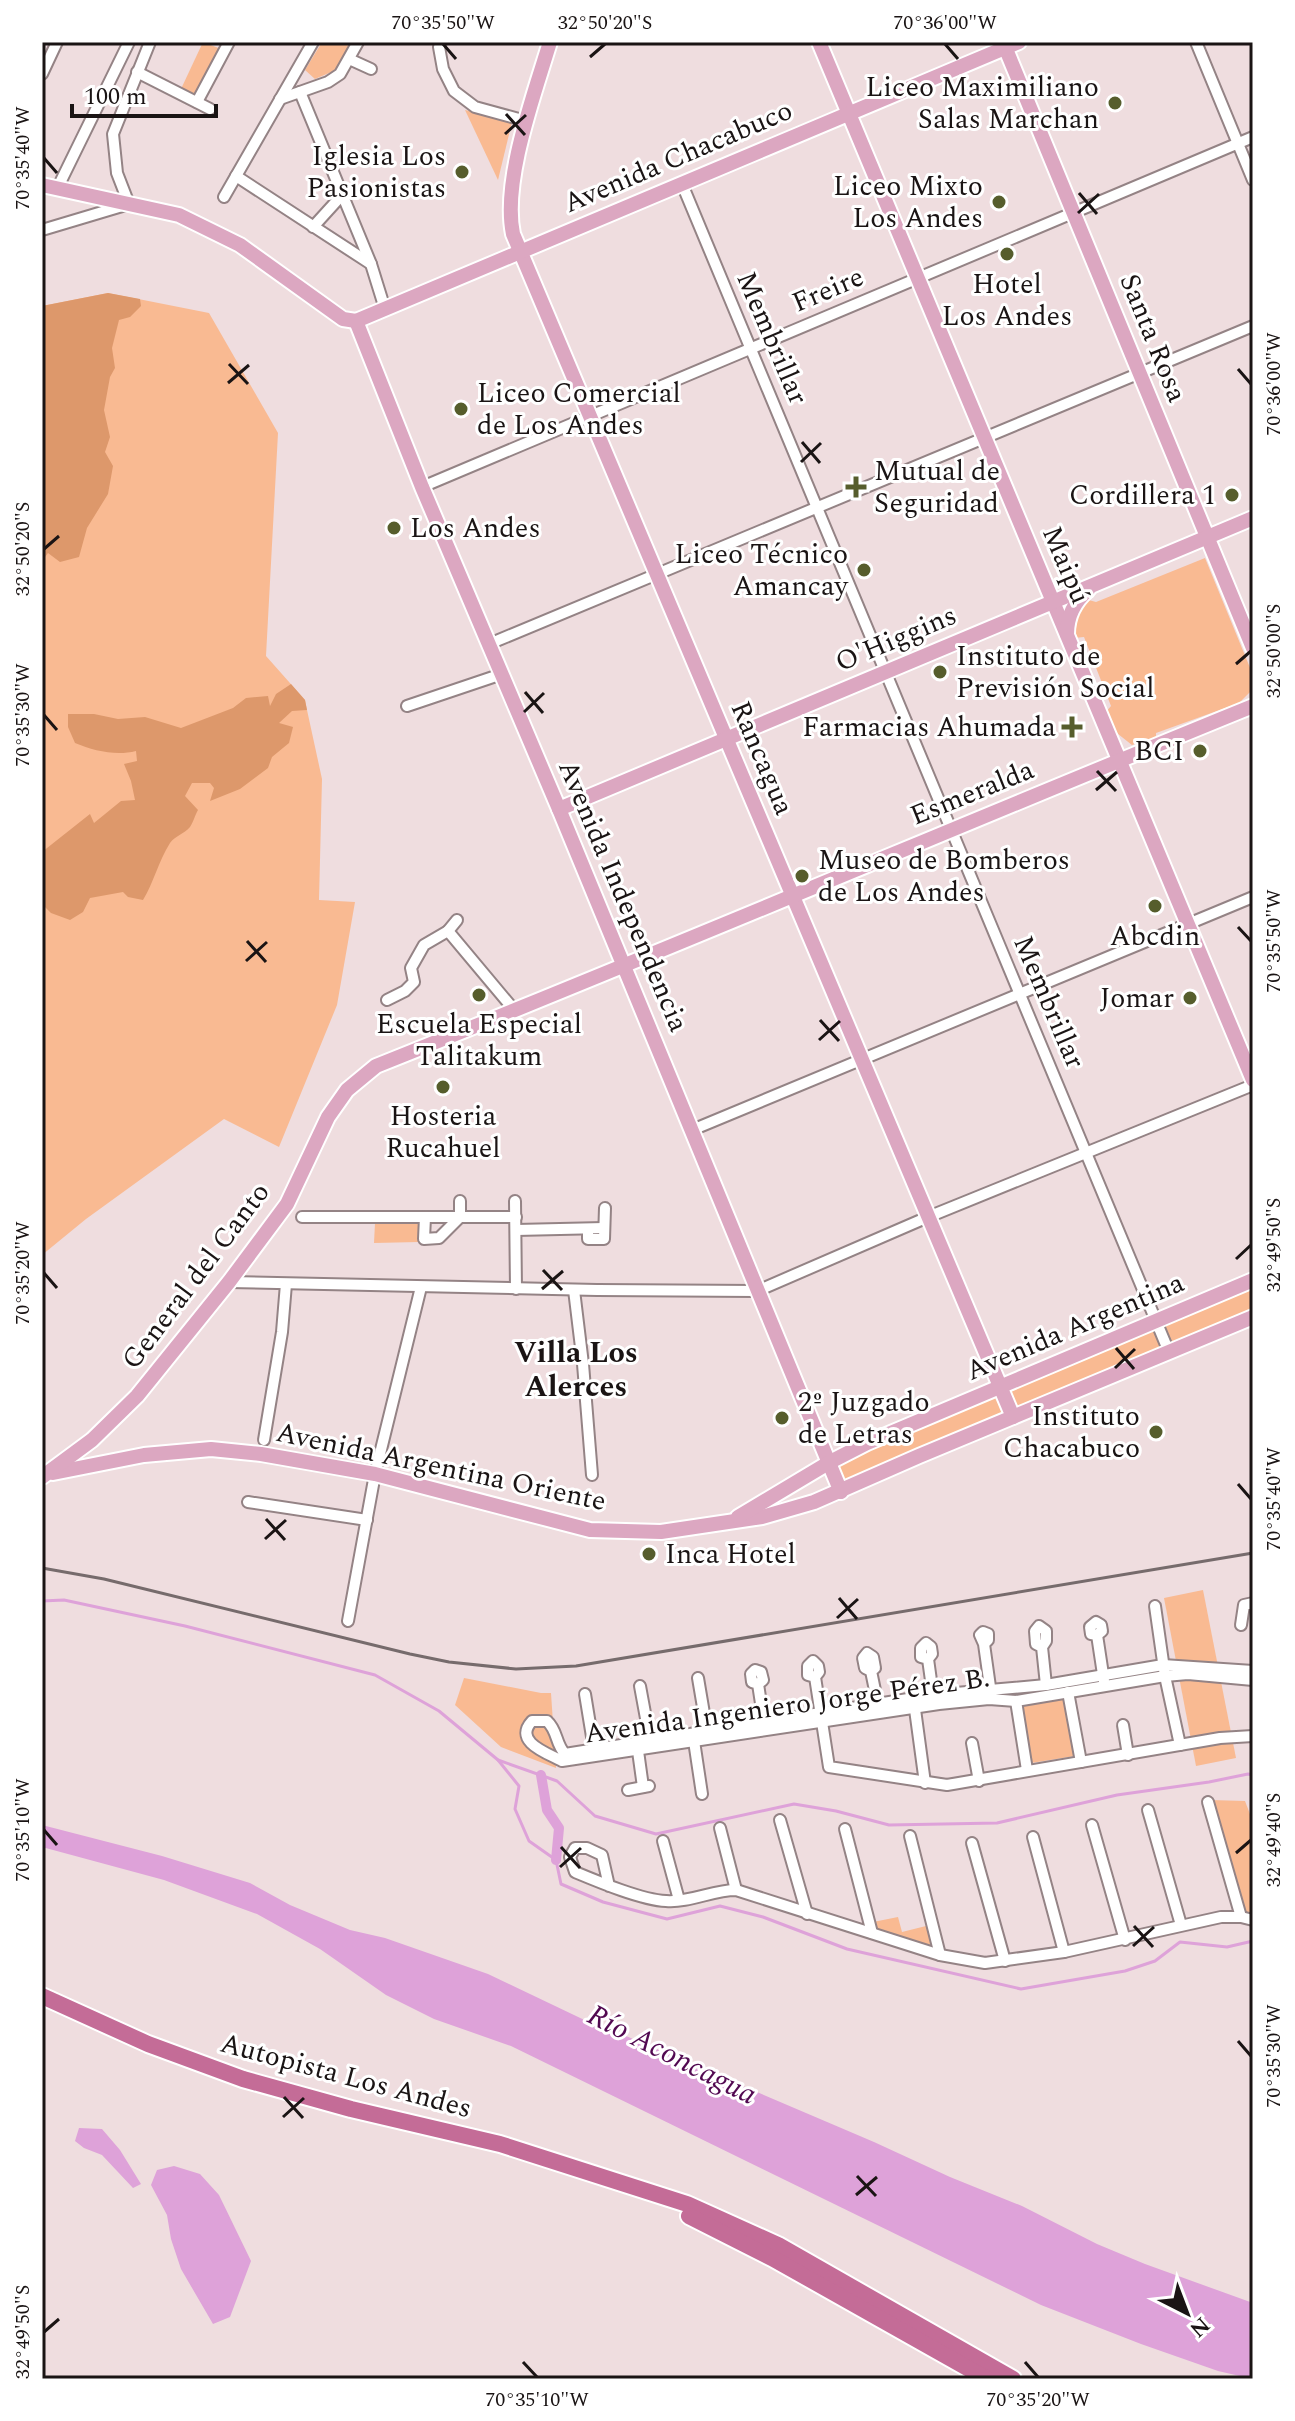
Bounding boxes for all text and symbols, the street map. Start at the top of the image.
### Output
text: 70°35'50"W [391,8,495,38]
text: 32°50'20"S [558,8,652,38]
text: 70°36'00"W [893,8,997,38]
place label: Liceo Maximiliano Salas Marchan [866,66,1099,141]
scale bar [72,68,216,118]
text: 100 m [84,79,147,115]
street label: Avenida Chacabuco [557,89,799,225]
marker: Liceo Maximiliano Salas Marchan [1106,94,1124,112]
text: 70°35'40"W [8,106,38,210]
place label: Iglesia Los Pasionistas [307,135,446,210]
marker: Iglesia Los Pasionistas [453,163,471,181]
place label: Liceo Mixto Los Andes [833,165,983,240]
marker: Liceo Mixto Los Andes [990,193,1008,211]
marker: Hotel Los Andes [998,245,1016,263]
street label: Freire [785,256,871,324]
place label: Hotel Los Andes [942,263,1072,338]
street label: Membrillar [725,265,819,411]
street label: Santa Rosa [1108,267,1198,409]
text: 70°36'00"W [1259,332,1289,436]
place label: Liceo Comercial de Los Andes [477,372,681,447]
marker: Liceo Comercial de Los Andes [452,400,470,418]
place label: Mutual de Seguridad [874,450,1000,525]
place label: Cordillera 1 [1069,474,1216,517]
marker: Mutual de Seguridad [845,476,867,498]
marker: Cordillera 1 [1223,486,1241,504]
text: 32°50'20"S [8,502,38,596]
place label: Los Andes [410,507,541,550]
marker: Los Andes [385,519,403,537]
street label: Maipú [1030,519,1102,611]
place label: Liceo Técnico Amancay [675,533,850,608]
marker: Liceo Técnico Amancay [855,561,873,579]
street label: O'Higgins [829,594,963,684]
text: 32°50'00"S [1259,604,1289,698]
place label: Instituto de Previsión Social [956,635,1154,710]
text: 70°35'30"W [8,663,38,767]
marker: Instituto de Previsión Social [931,663,949,681]
street label: Rancagua [719,694,805,822]
place label: Farmacias Ahumada [802,706,1056,749]
marker: Farmacias Ahumada [1063,718,1081,736]
place label: BCI [1134,730,1184,773]
marker: BCI [1191,742,1209,760]
street label: Esmeralda [903,749,1041,837]
street label: Avenida Independencia [546,753,700,1039]
place label: Museo de Bomberos de Los Andes [818,839,1070,914]
marker: Museo de Bomberos de Los Andes [793,867,811,885]
text: 70°35'50"W [1259,889,1289,993]
marker: Abcdin [1146,897,1164,915]
place label: Abcdin [1110,915,1200,958]
street label: Membrillar [1002,929,1096,1075]
place label: Jomar [1100,977,1174,1020]
marker: Escuela Especial Talitakum [470,986,488,1004]
marker: Jomar [1181,989,1199,1007]
place label: Escuela Especial Talitakum [376,1003,582,1078]
marker: Hosteria Rucahuel [434,1078,452,1096]
place label: Hosteria Rucahuel [386,1095,500,1170]
street label: General del Canto [111,1173,281,1379]
text: 32°49'50"S [1259,1198,1289,1292]
text: 70°35'20"W [8,1221,38,1325]
street label: Avenida Argentina [959,1261,1191,1392]
district label: Villa Los Alerces [514,1330,638,1410]
place label: 2º Juzgado de Letras [798,1381,930,1456]
place label: Instituto Chacabuco [1003,1395,1140,1470]
marker: 2º Juzgado de Letras [773,1409,791,1427]
street label: Avenida Argentina Oriente [272,1411,610,1523]
marker: Instituto Chacabuco [1147,1423,1165,1441]
text: 70°35'40"W [1259,1447,1289,1551]
place label: Inca Hotel [665,1533,796,1576]
marker: Inca Hotel [640,1545,658,1563]
street label: Avenida Ingeniero Jorge Pérez B. [582,1656,992,1756]
text: 70°35'10"W [8,1778,38,1882]
text: 32°49'40"S [1259,1793,1289,1887]
water label: Río Aconcagua [579,1993,765,2117]
text: 70°35'30"W [1259,2004,1289,2108]
street label: Autopista Los Andes [215,2022,477,2130]
north arrow [1147,2273,1227,2353]
text: 32°49'50"S [8,2285,38,2379]
text: N [1182,2308,1217,2345]
text: 70°35'10"W [485,2385,589,2415]
text: 70°35'20"W [986,2385,1090,2415]

